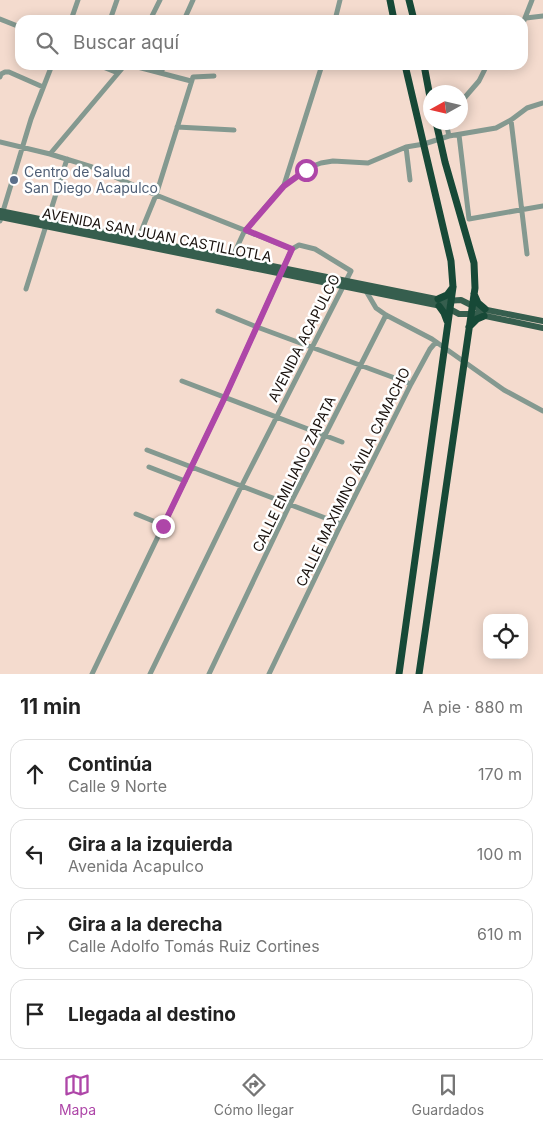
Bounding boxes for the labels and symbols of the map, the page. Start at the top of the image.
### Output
north arrow [423,85,468,130]
route start [295,159,318,182]
place label: Centro de Salud San Diego Acapulco [24,163,158,196]
marker: Centro de Salud San Diego Acapulco [8,174,20,186]
street label: AVENIDA SAN JUAN CASTILLOTLA [41,204,274,265]
street label: AVENIDA ACAPULCO [264,271,343,404]
street label: CALLE MAXIMINO ÁVILA CAMACHO [292,365,413,589]
street label: CALLE EMILIANO ZAPATA [248,393,339,555]
route end [152,515,175,538]

